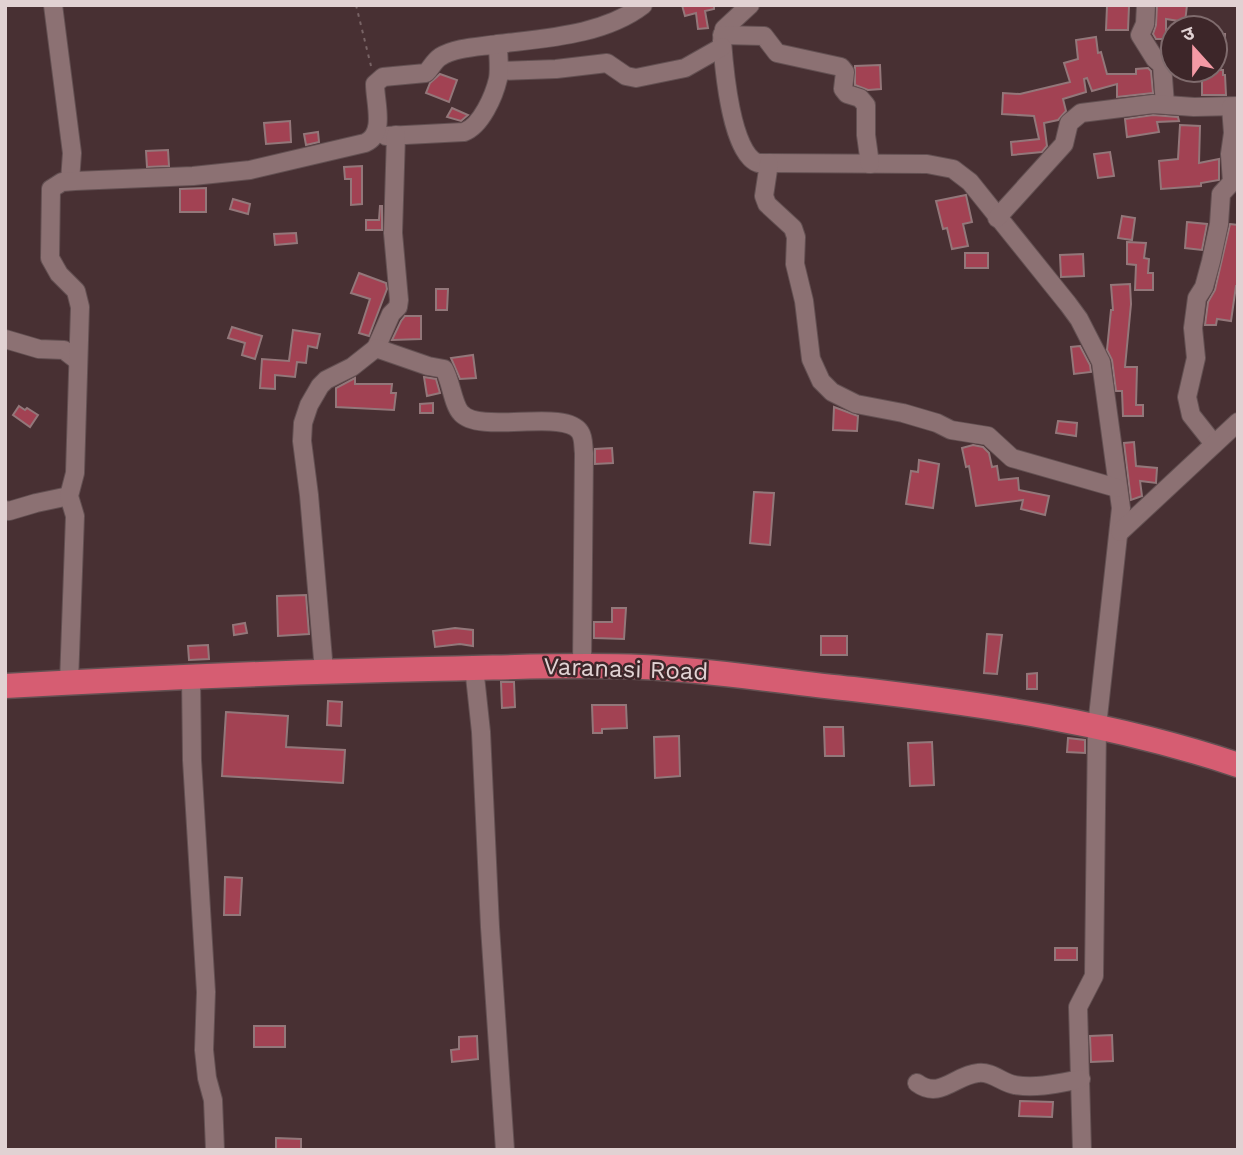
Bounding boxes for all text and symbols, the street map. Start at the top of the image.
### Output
north arrow [1159,14,1229,84]
text: उ [1179,21,1198,46]
street label: Varanasi Road [543,652,709,686]

